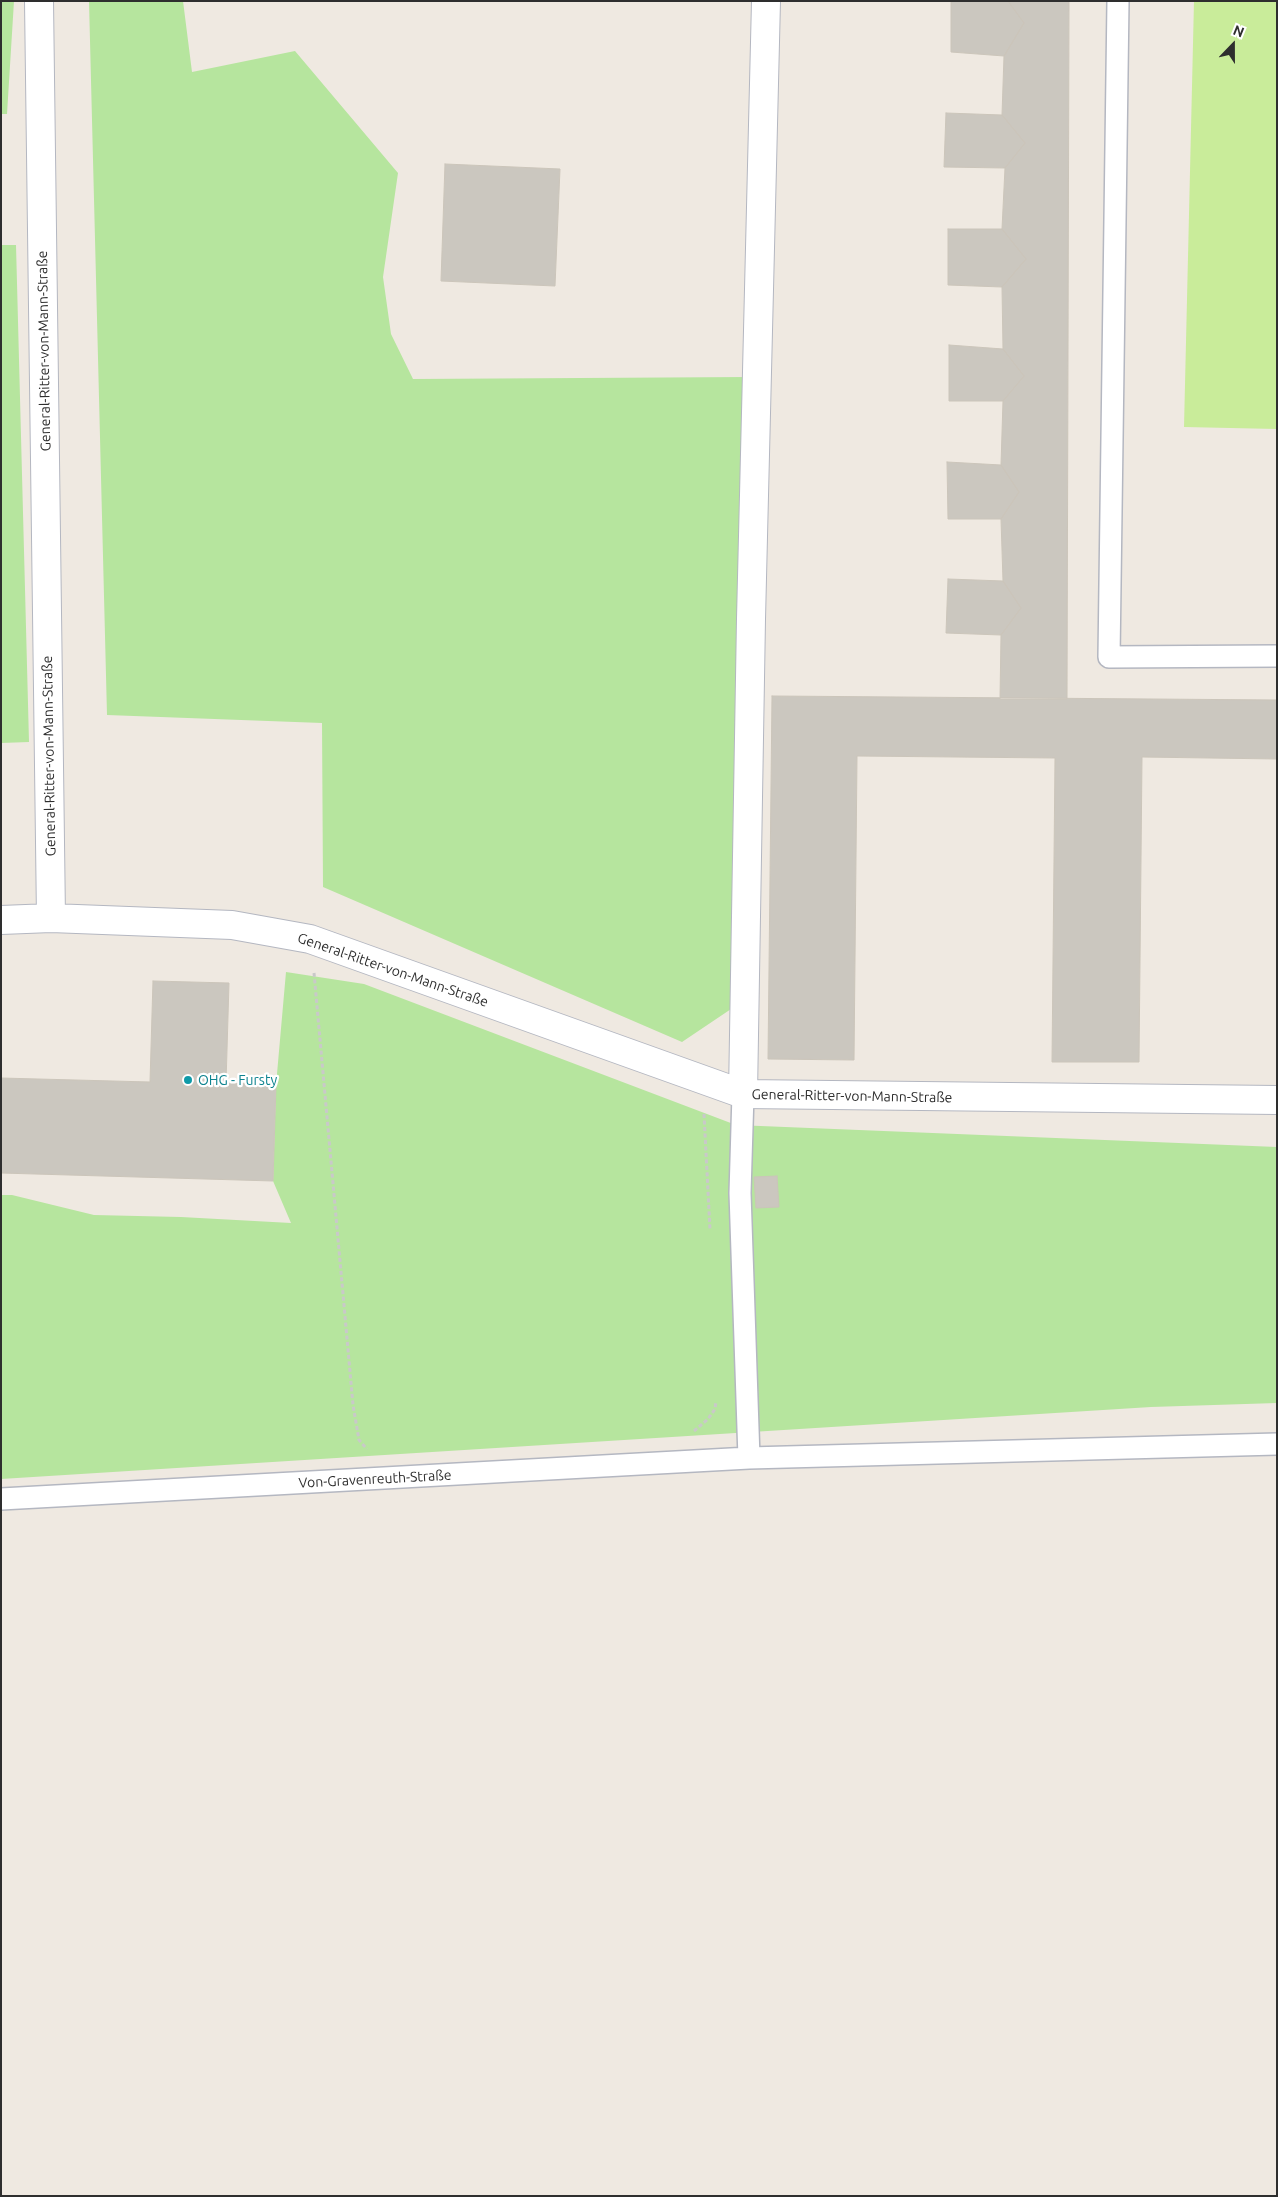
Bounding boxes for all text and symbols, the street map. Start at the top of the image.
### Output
north arrow [1208,20,1258,70]
text: N [1231,22,1246,40]
street label: General-Ritter-von-Mann-Straße [34,250,54,452]
street label: General-Ritter-von-Mann-Straße [39,655,59,857]
street label: General-Ritter-von-Mann-Straße [295,929,491,1011]
place label: OHG - Fursty [198,1072,277,1088]
marker: OHG - Fursty [182,1074,194,1086]
street label: General-Ritter-von-Mann-Straße [751,1086,953,1106]
street label: Von-Gravenreuth-Straße [298,1467,452,1491]

